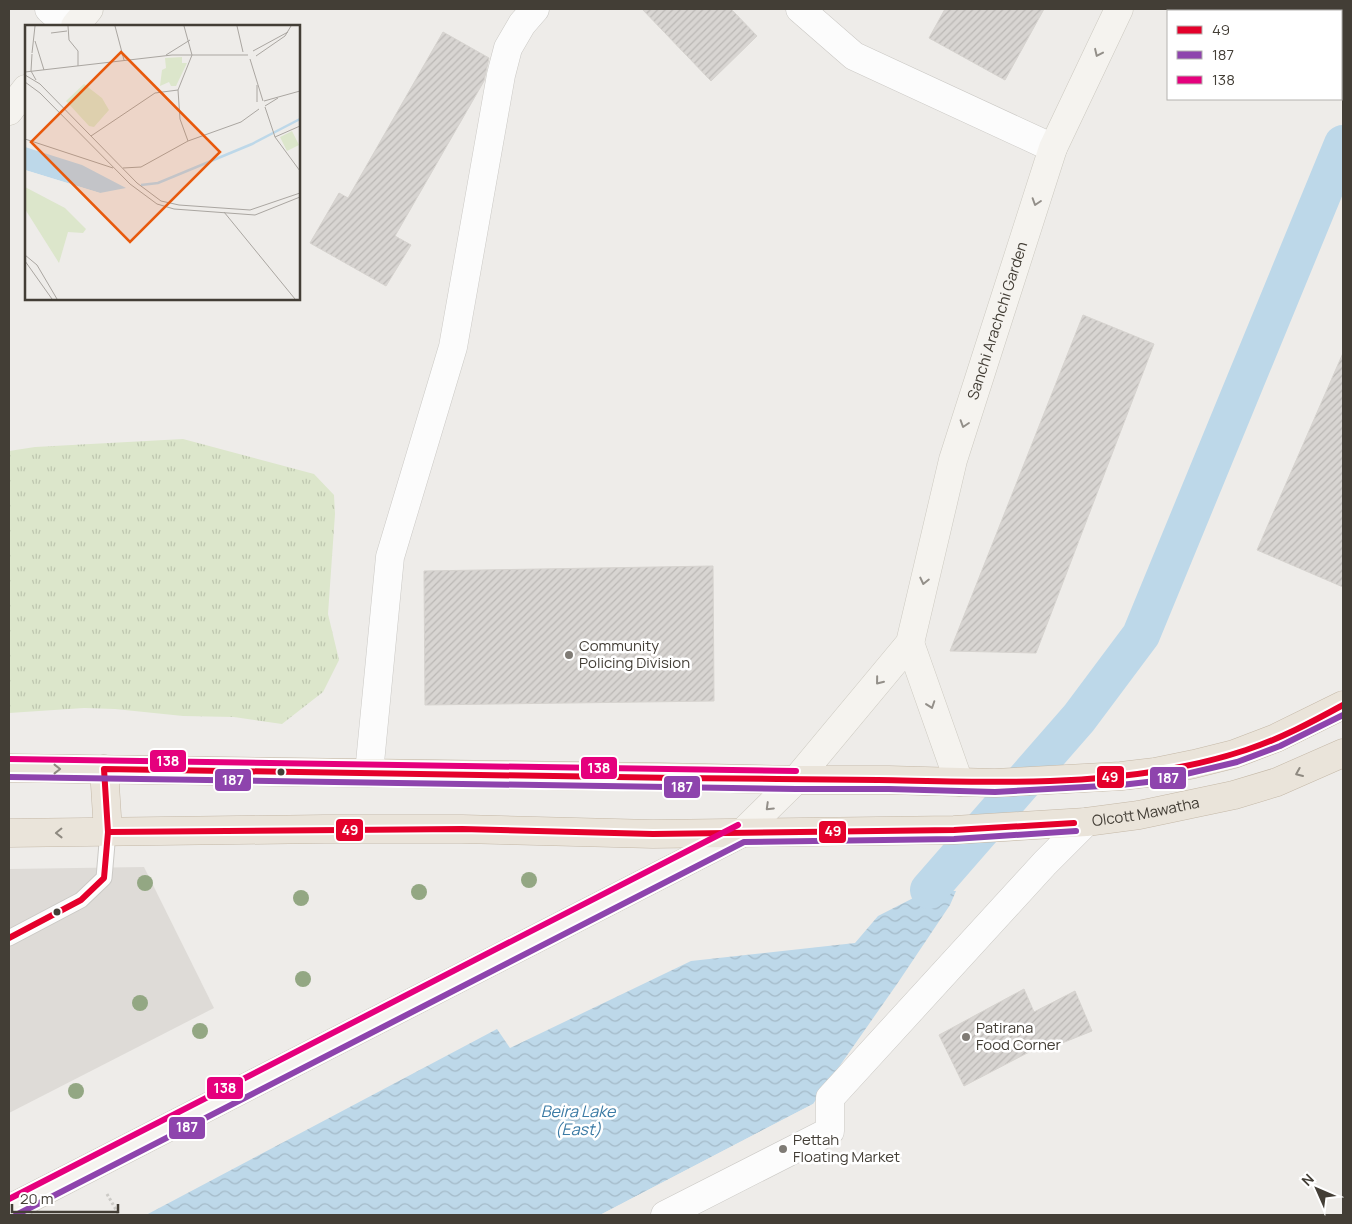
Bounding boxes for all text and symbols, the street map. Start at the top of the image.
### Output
legend [1167,10,1342,100]
text: 49 [1212,19,1230,40]
inset map [25,25,300,300]
text: 187 [1212,44,1234,65]
one-way arrow [1094,48,1105,57]
text: 138 [1212,69,1235,90]
one-way arrow [1031,198,1041,206]
street label: Sanchi Arachchi Garden [962,239,1032,402]
one-way arrow [960,419,970,427]
one-way arrow [919,576,930,585]
place label: Community Policing Division [579,635,690,673]
marker: Community Policing Division [563,649,575,661]
one-way arrow [876,675,884,684]
one-way arrow [926,701,936,709]
line badge: 138 [149,749,187,773]
text: 138 [157,751,179,770]
line badge: 138 [580,756,618,780]
text: 138 [588,758,610,777]
one-way arrow [53,764,61,774]
line badge: 49 [1096,765,1125,789]
line badge: 187 [1149,766,1187,790]
one-way arrow [1295,766,1304,777]
unlabelled marker [276,767,286,777]
text: 49 [1102,767,1118,786]
line badge: 187 [214,768,252,792]
text: 187 [1157,768,1179,787]
text: 187 [222,770,244,789]
line badge: 187 [663,775,701,799]
text: 187 [671,777,693,796]
street label: Olcott Mawatha [1091,792,1201,831]
one-way arrow [766,801,775,810]
line badge: 49 [335,818,364,842]
text: 49 [342,820,358,839]
line badge: 49 [818,820,847,844]
text: 49 [825,821,841,840]
one-way arrow [55,828,63,838]
unlabelled marker [52,907,62,917]
place label: Patirana Food Corner [976,1017,1062,1055]
marker: Patirana Food Corner [960,1031,972,1043]
line badge: 138 [206,1076,244,1100]
text: 138 [214,1078,236,1097]
water label: Beira Lake (East) [541,1100,617,1140]
line badge: 187 [168,1116,206,1140]
text: 187 [176,1117,198,1136]
place label: Pettah Floating Market [793,1129,900,1167]
marker: Pettah Floating Market [777,1143,789,1155]
north arrow [1292,1164,1342,1214]
text: N [1297,1169,1318,1190]
scale bar [12,1182,119,1214]
text: 20 m [20,1188,53,1209]

